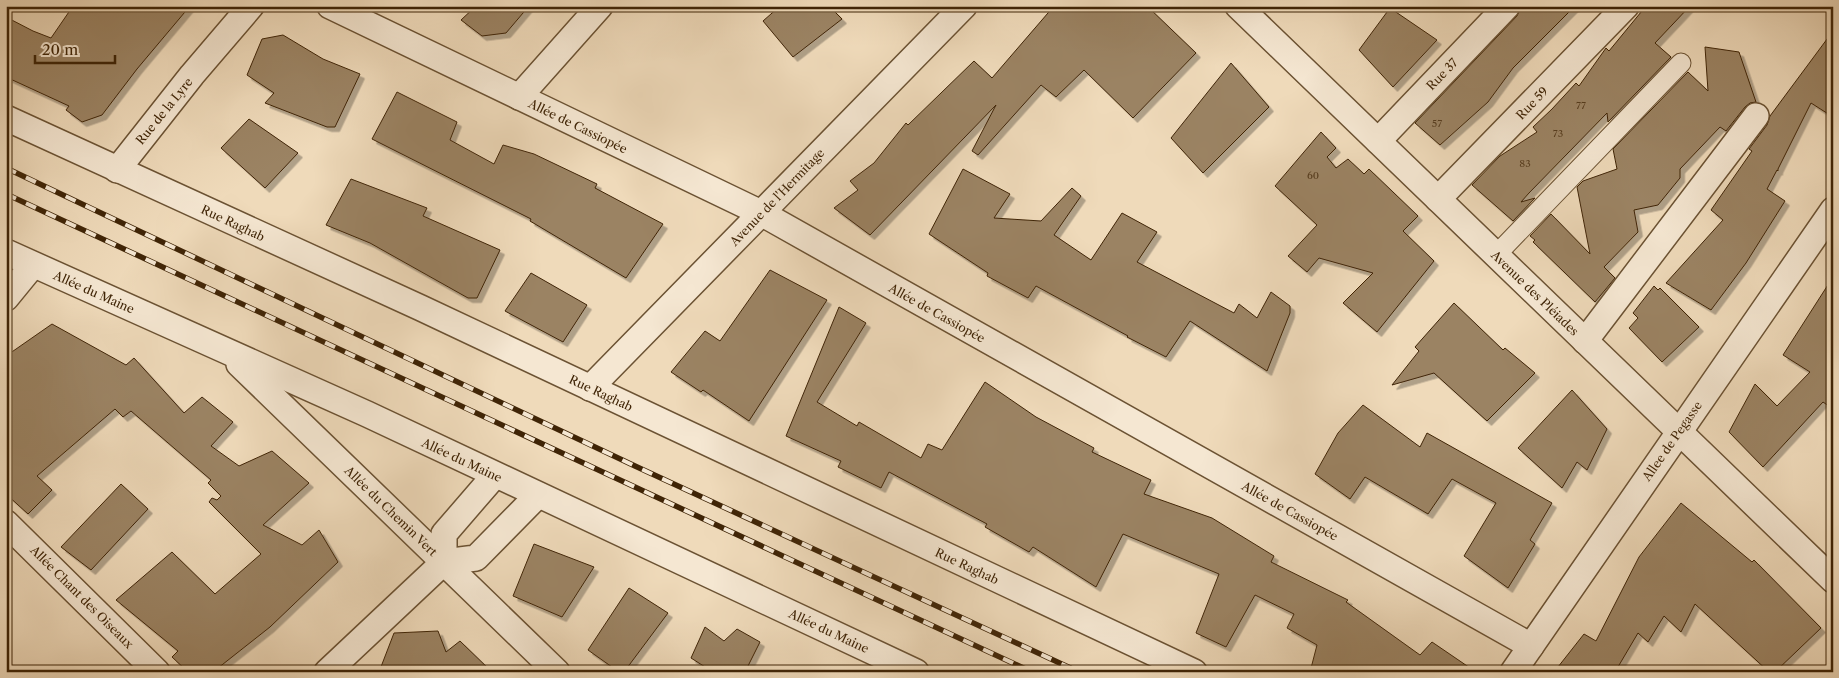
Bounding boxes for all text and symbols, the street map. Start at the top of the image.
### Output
scale bar [35,32,115,64]
text: 20 m [42,40,78,59]
street label: Rue 37 [1423,55,1461,93]
street label: Rue de la Lyre [132,74,196,148]
street label: Rue 59 [1513,84,1551,122]
street label: Allée de Cassiopée [525,95,630,156]
house number: 77 [1576,99,1586,112]
house number: 57 [1432,117,1442,130]
house number: 73 [1553,127,1563,140]
street label: Avenue de l'Hermitage [726,145,828,249]
house number: 83 [1519,157,1531,170]
house number: 60 [1307,169,1319,182]
street label: Rue Raghab [199,202,267,244]
street label: Avenue des Pléiades [1487,247,1582,339]
street label: Allée du Maine [50,267,137,317]
street label: Allée de Cassiopée [885,280,988,346]
street label: Rue Raghab [567,372,635,414]
street label: Allee de Pegasse [1638,398,1705,485]
street label: Allée du Maine [419,434,505,485]
street label: Allée du Chemin Vert [341,462,441,560]
street label: Allée de Cassiopée [1238,478,1341,544]
street label: Allée Chant des Oiseaux [27,542,137,652]
street label: Rue Raghab [933,545,1001,587]
street label: Allée du Maine [786,605,872,656]

